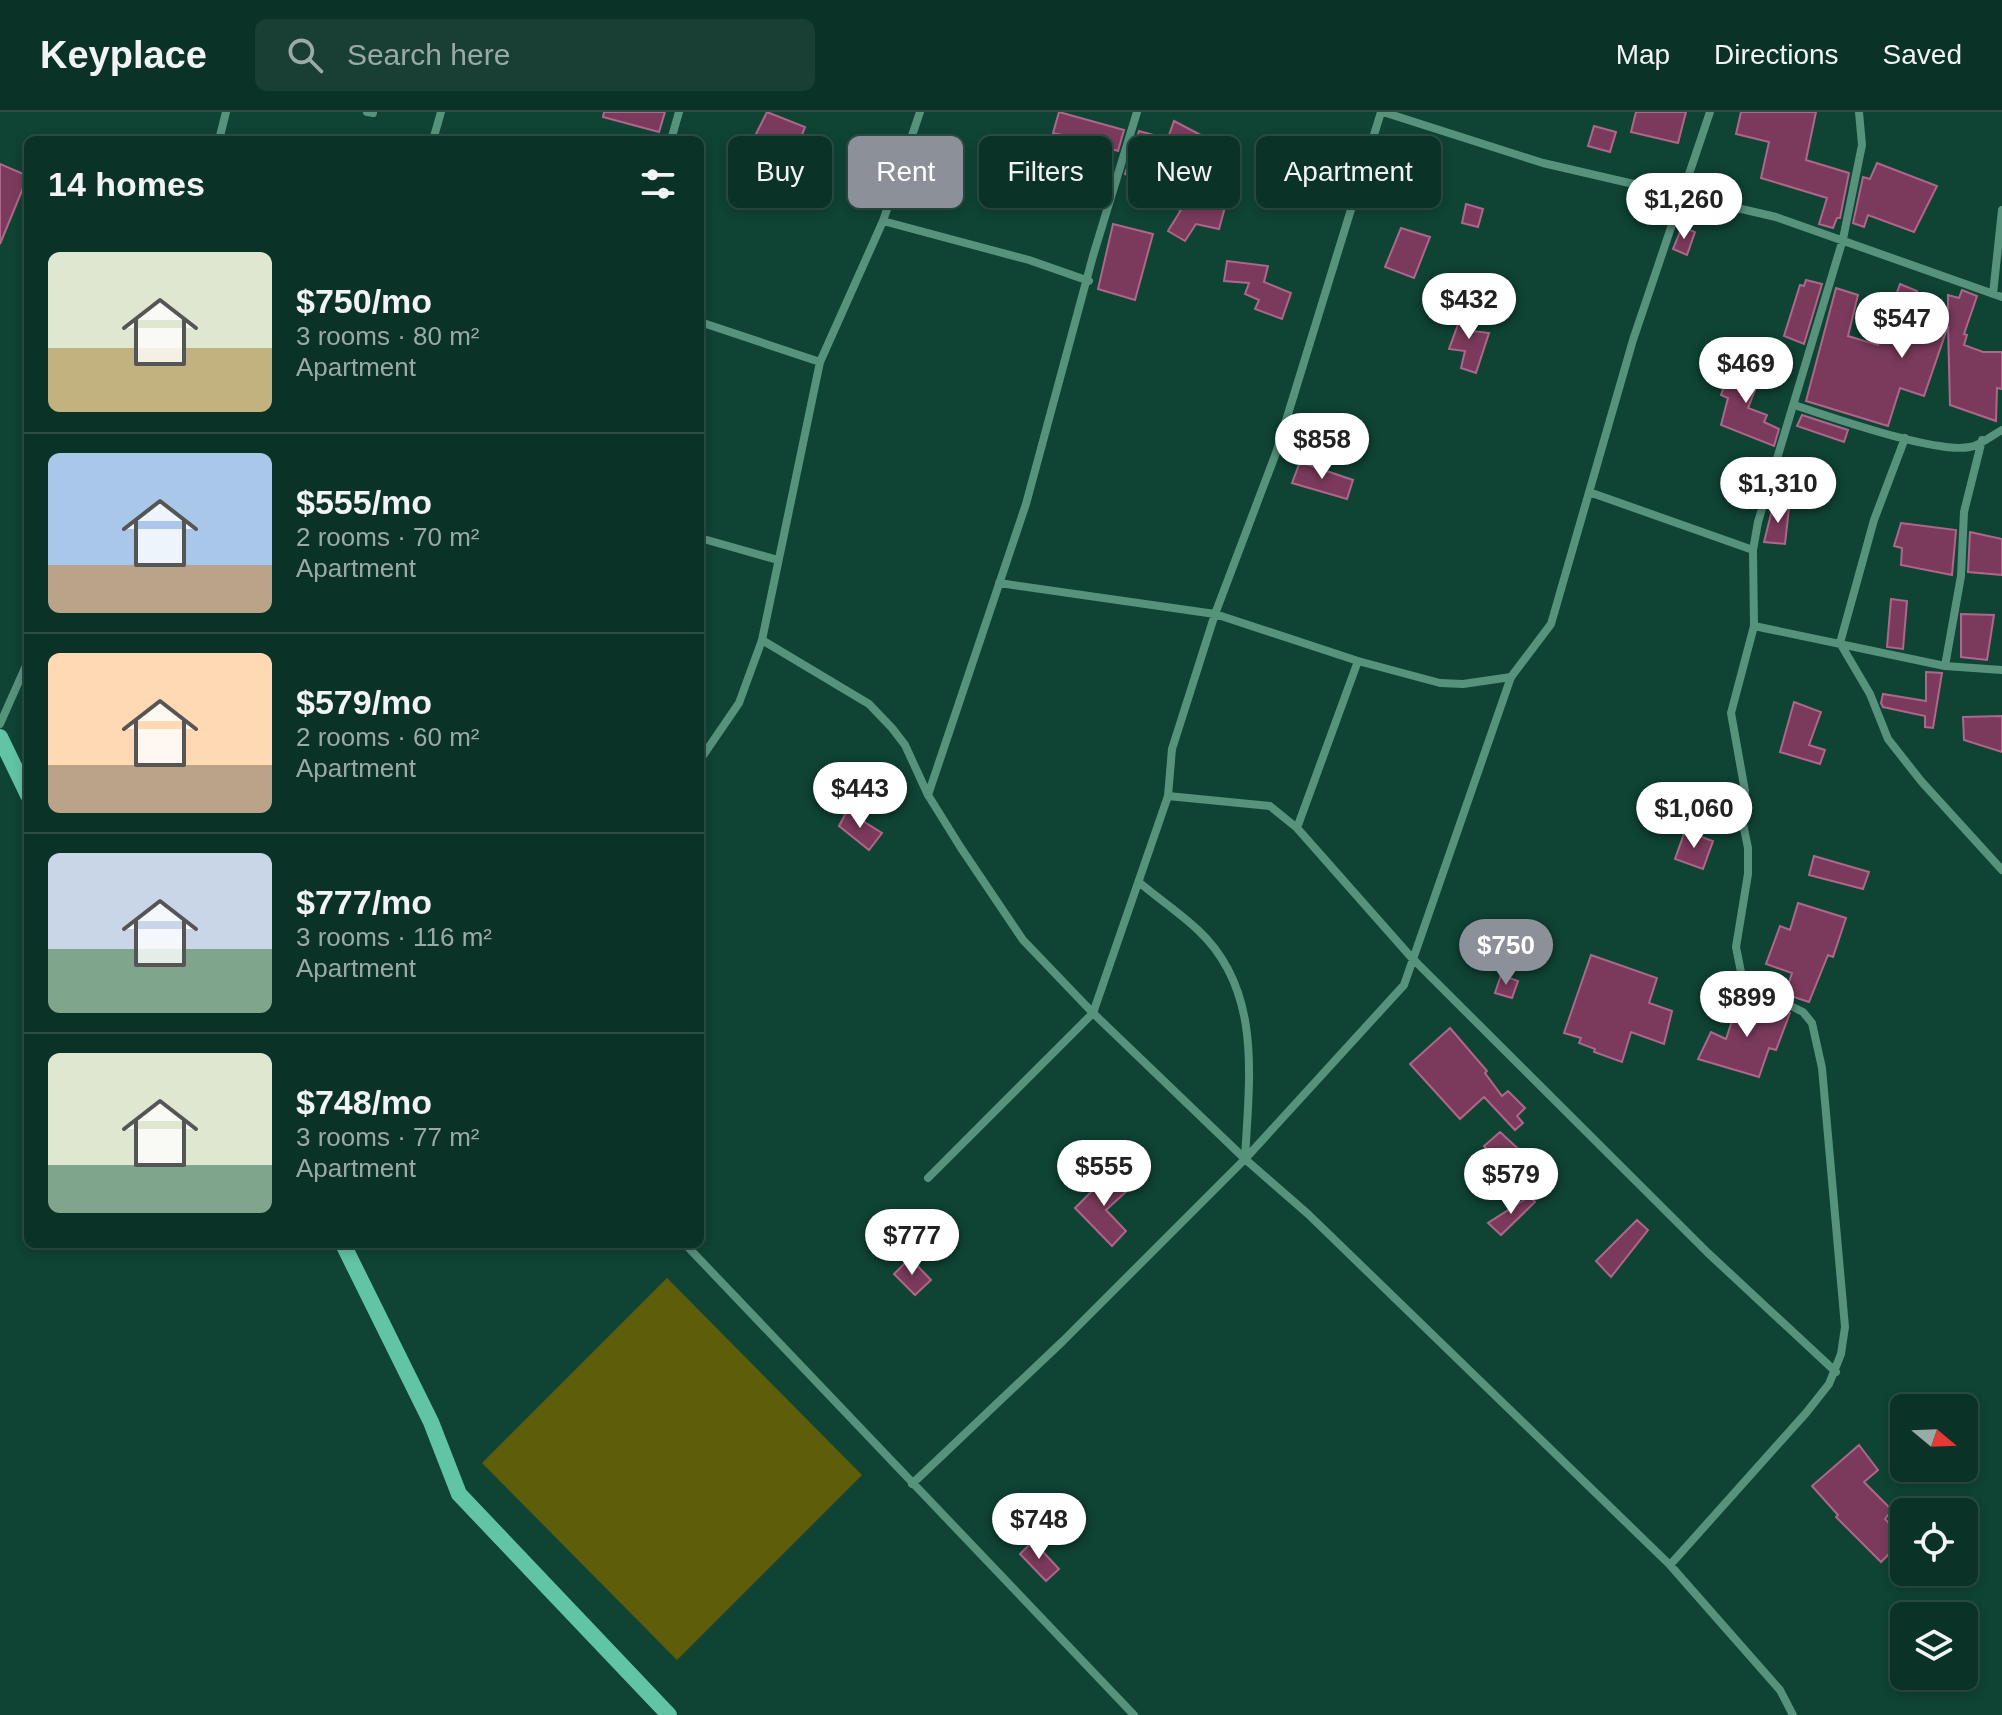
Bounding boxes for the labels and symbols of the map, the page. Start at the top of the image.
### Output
pin: $1,260 [1619,173,1749,241]
pin: $432 [1422,273,1516,341]
pin: $547 [1855,292,1949,360]
pin: $469 [1699,337,1793,405]
pin: $858 [1275,413,1369,481]
pin: $1,310 [1713,457,1843,525]
pin: $443 [813,762,907,830]
pin: $1,060 [1629,782,1759,850]
pin: $750 [1459,919,1553,987]
pin: $899 [1700,971,1794,1039]
pin: $555 [1057,1140,1151,1208]
pin: $579 [1464,1148,1558,1216]
pin: $777 [865,1209,959,1277]
north arrow [1890,1394,1978,1482]
pin: $748 [992,1493,1086,1561]

